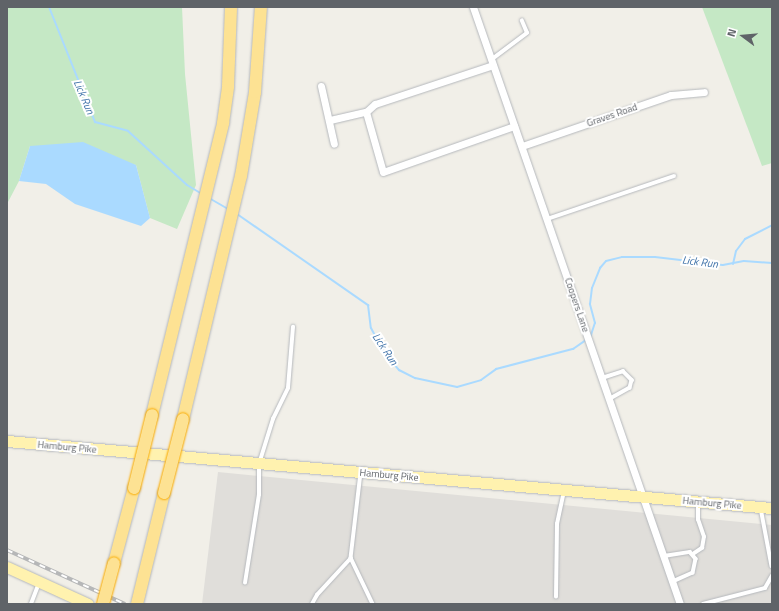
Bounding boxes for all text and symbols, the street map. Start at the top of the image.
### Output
north arrow [723,16,763,56]
text: N [723,27,740,39]
water label: Lick Run [71,78,97,116]
street label: Graves Road [585,101,639,129]
water label: Lick Run [681,253,719,271]
street label: Coopers Lane [562,276,592,334]
water label: Lick Run [369,330,401,368]
street label: Hamburg Pike [37,438,97,456]
street label: Hamburg Pike [359,466,419,484]
street label: Hamburg Pike [682,494,742,512]

